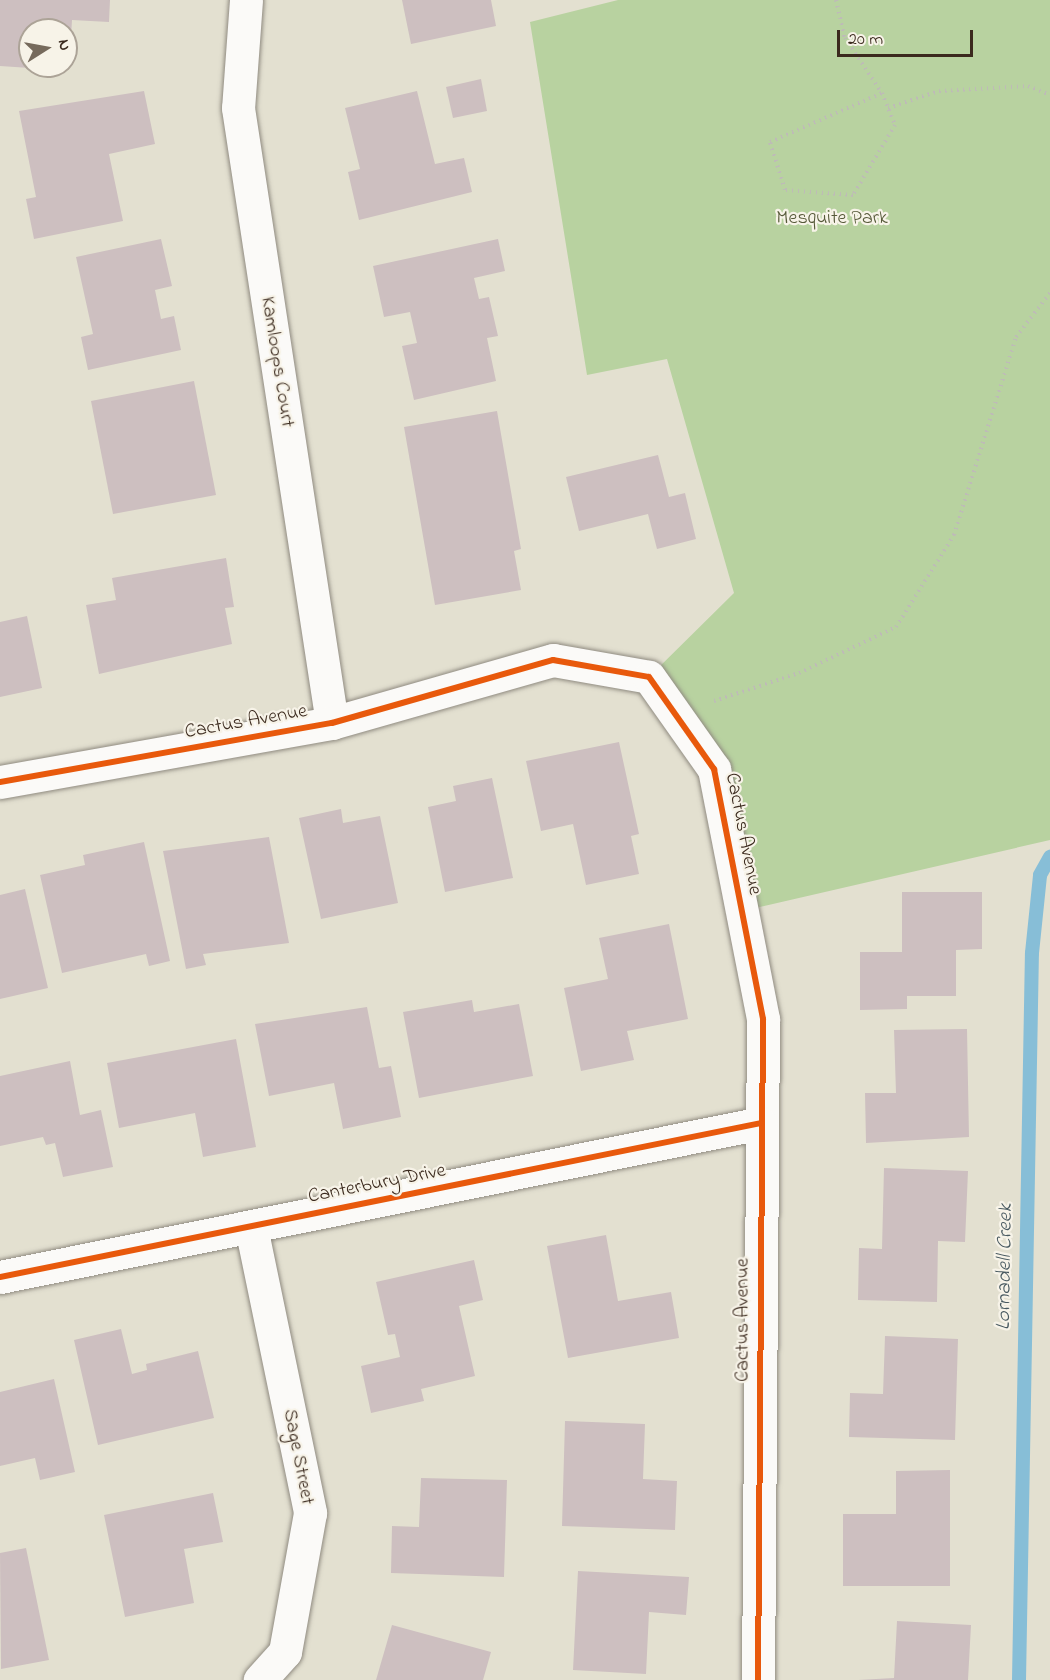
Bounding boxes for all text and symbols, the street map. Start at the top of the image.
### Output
north arrow [18,18,78,78]
scale bar [840,18,976,56]
text: 20 m [848,27,883,53]
text: N [51,37,77,53]
park label: Mesquite Park [776,206,888,230]
street label: Kamloops Court [255,295,299,429]
street label: Cactus Avenue [183,699,309,745]
street label: Cactus Avenue [719,771,767,897]
street label: Canterbury Drive [306,1159,448,1209]
water label: Lornadell Creek [991,1204,1019,1330]
street label: Cactus Avenue [731,1258,755,1382]
street label: Sage Street [277,1407,319,1507]

